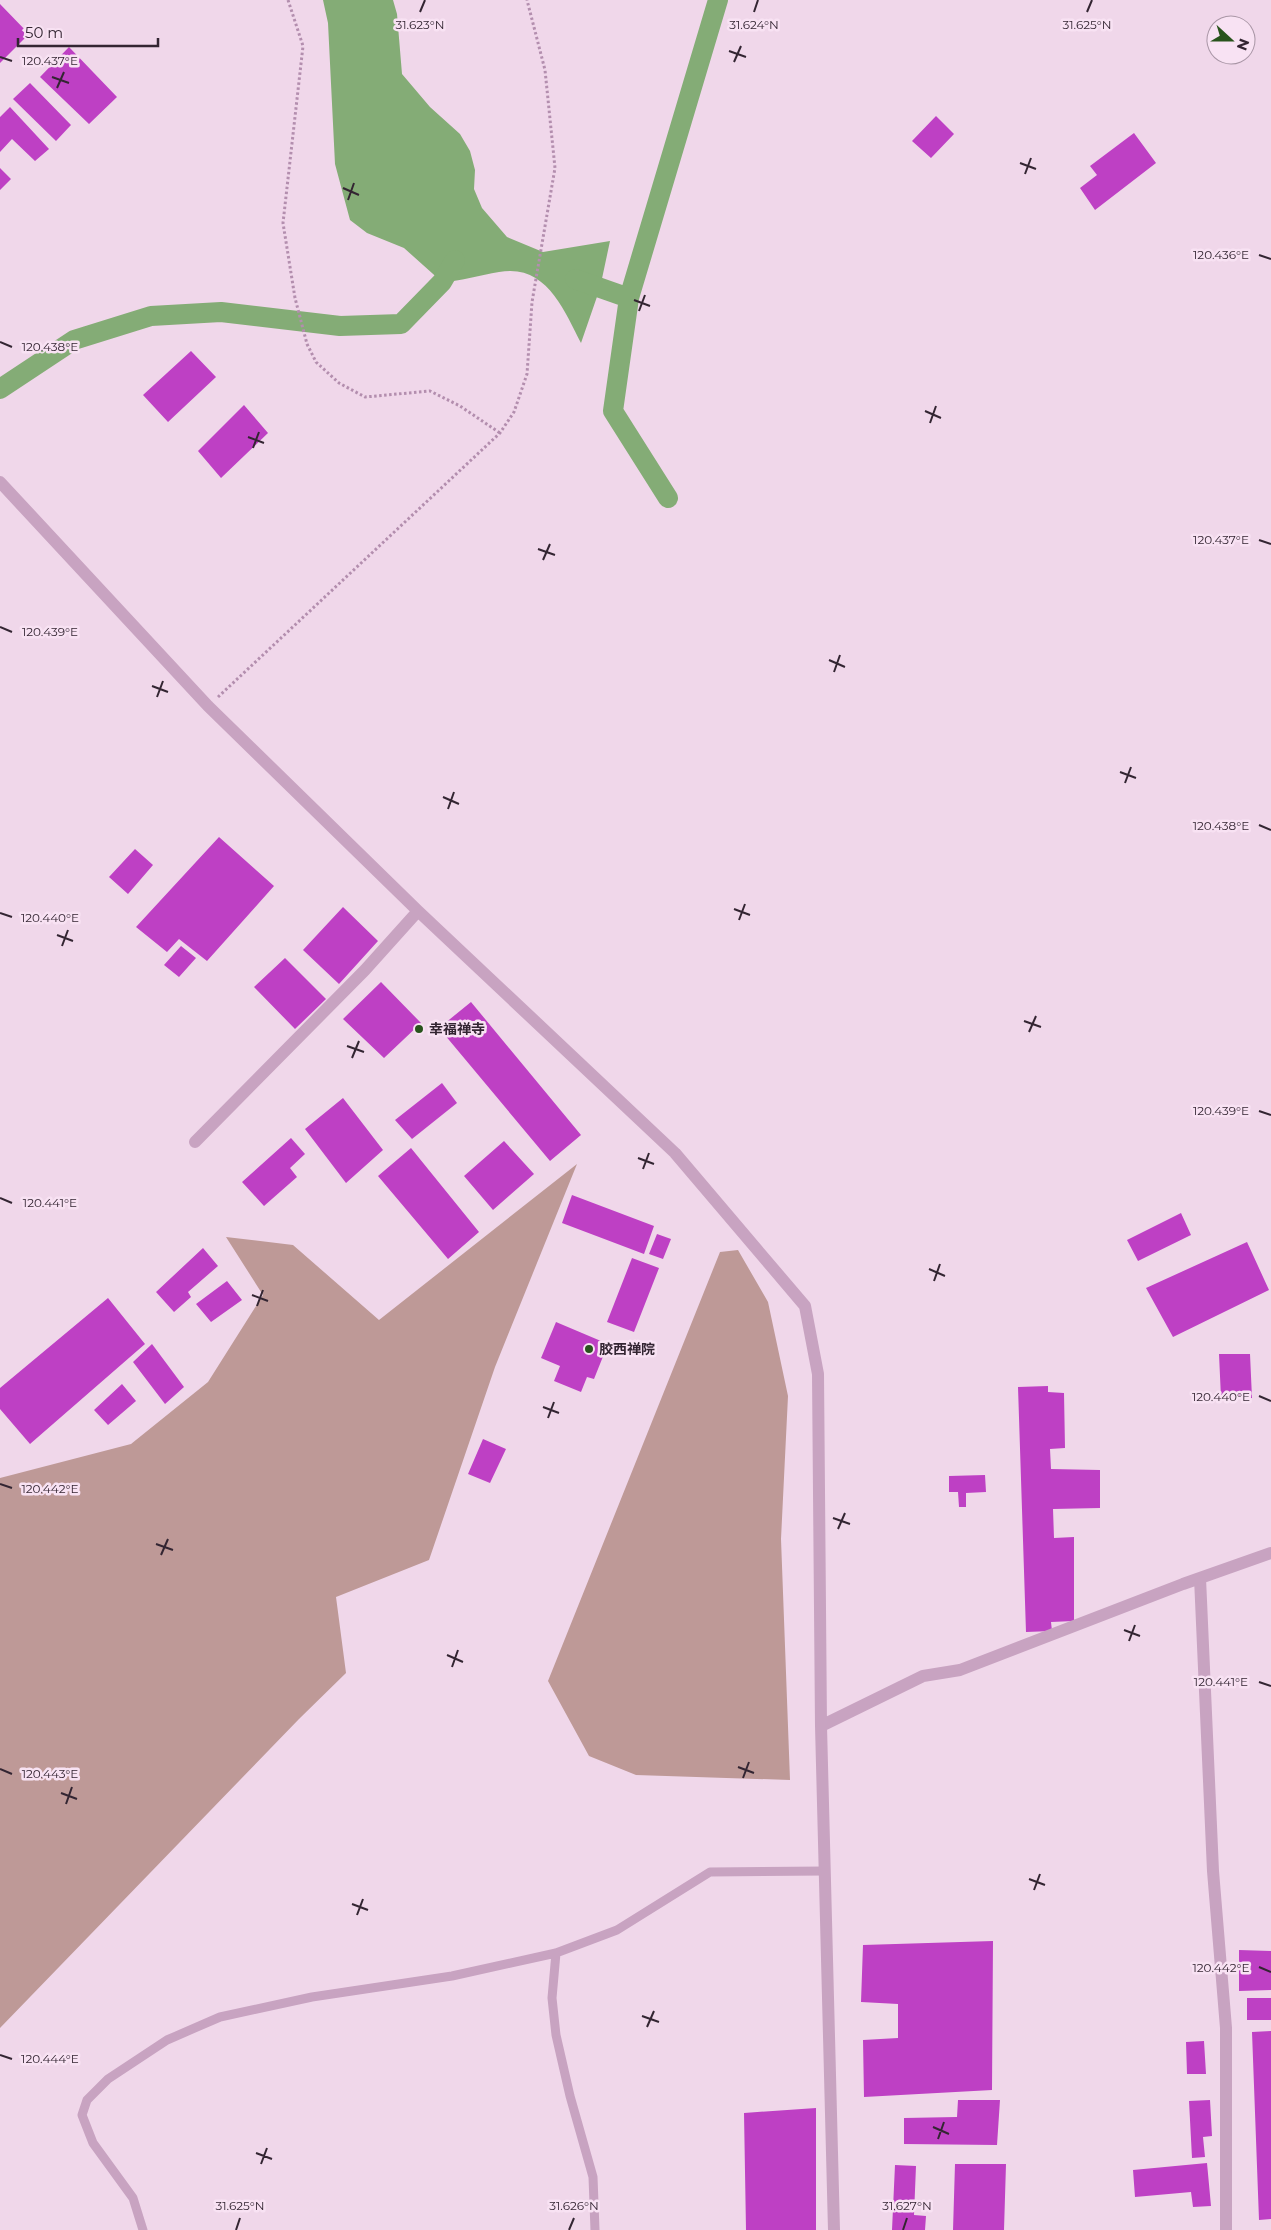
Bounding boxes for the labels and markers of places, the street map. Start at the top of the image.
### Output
place label: 幸福禅寺 [429,1020,485,1038]
marker: 幸福禅寺 [413,1023,425,1035]
place label: 胶西禅院 [599,1340,655,1358]
marker: 胶西禅院 [583,1343,595,1355]

